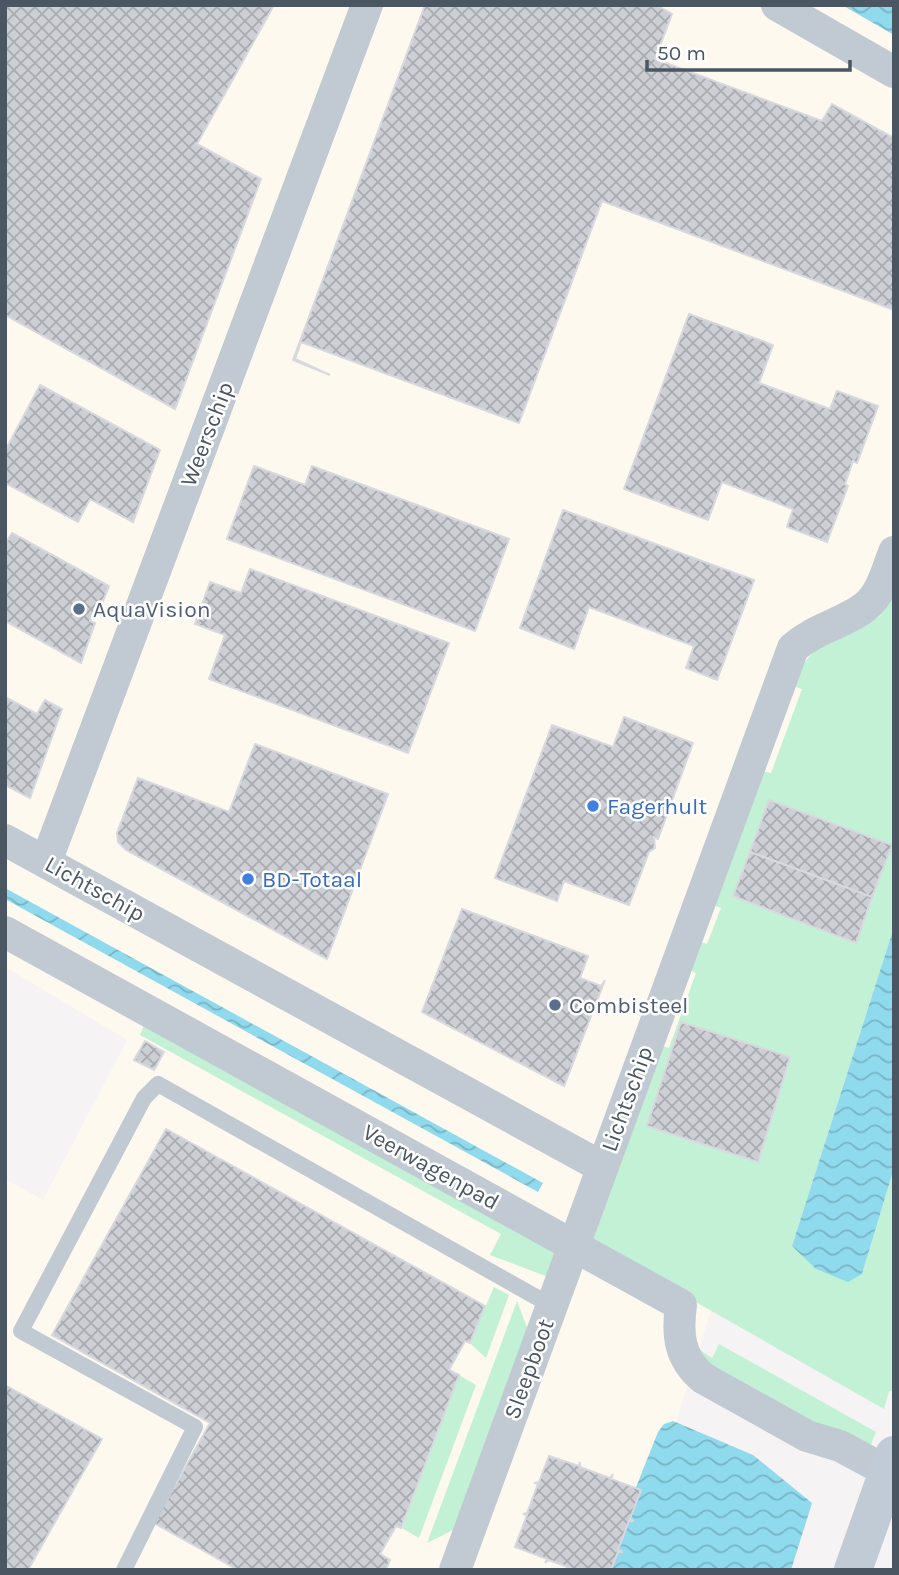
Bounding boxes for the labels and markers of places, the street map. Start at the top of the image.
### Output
place label: AquaVision [93,596,211,623]
marker: AquaVision [71,601,87,617]
place label: Fagerhult [607,793,708,820]
marker: Fagerhult [585,798,601,814]
place label: BD-Totaal [262,866,362,893]
marker: BD-Totaal [240,871,256,887]
place label: Combisteel [569,992,688,1019]
marker: Combisteel [547,997,563,1013]

